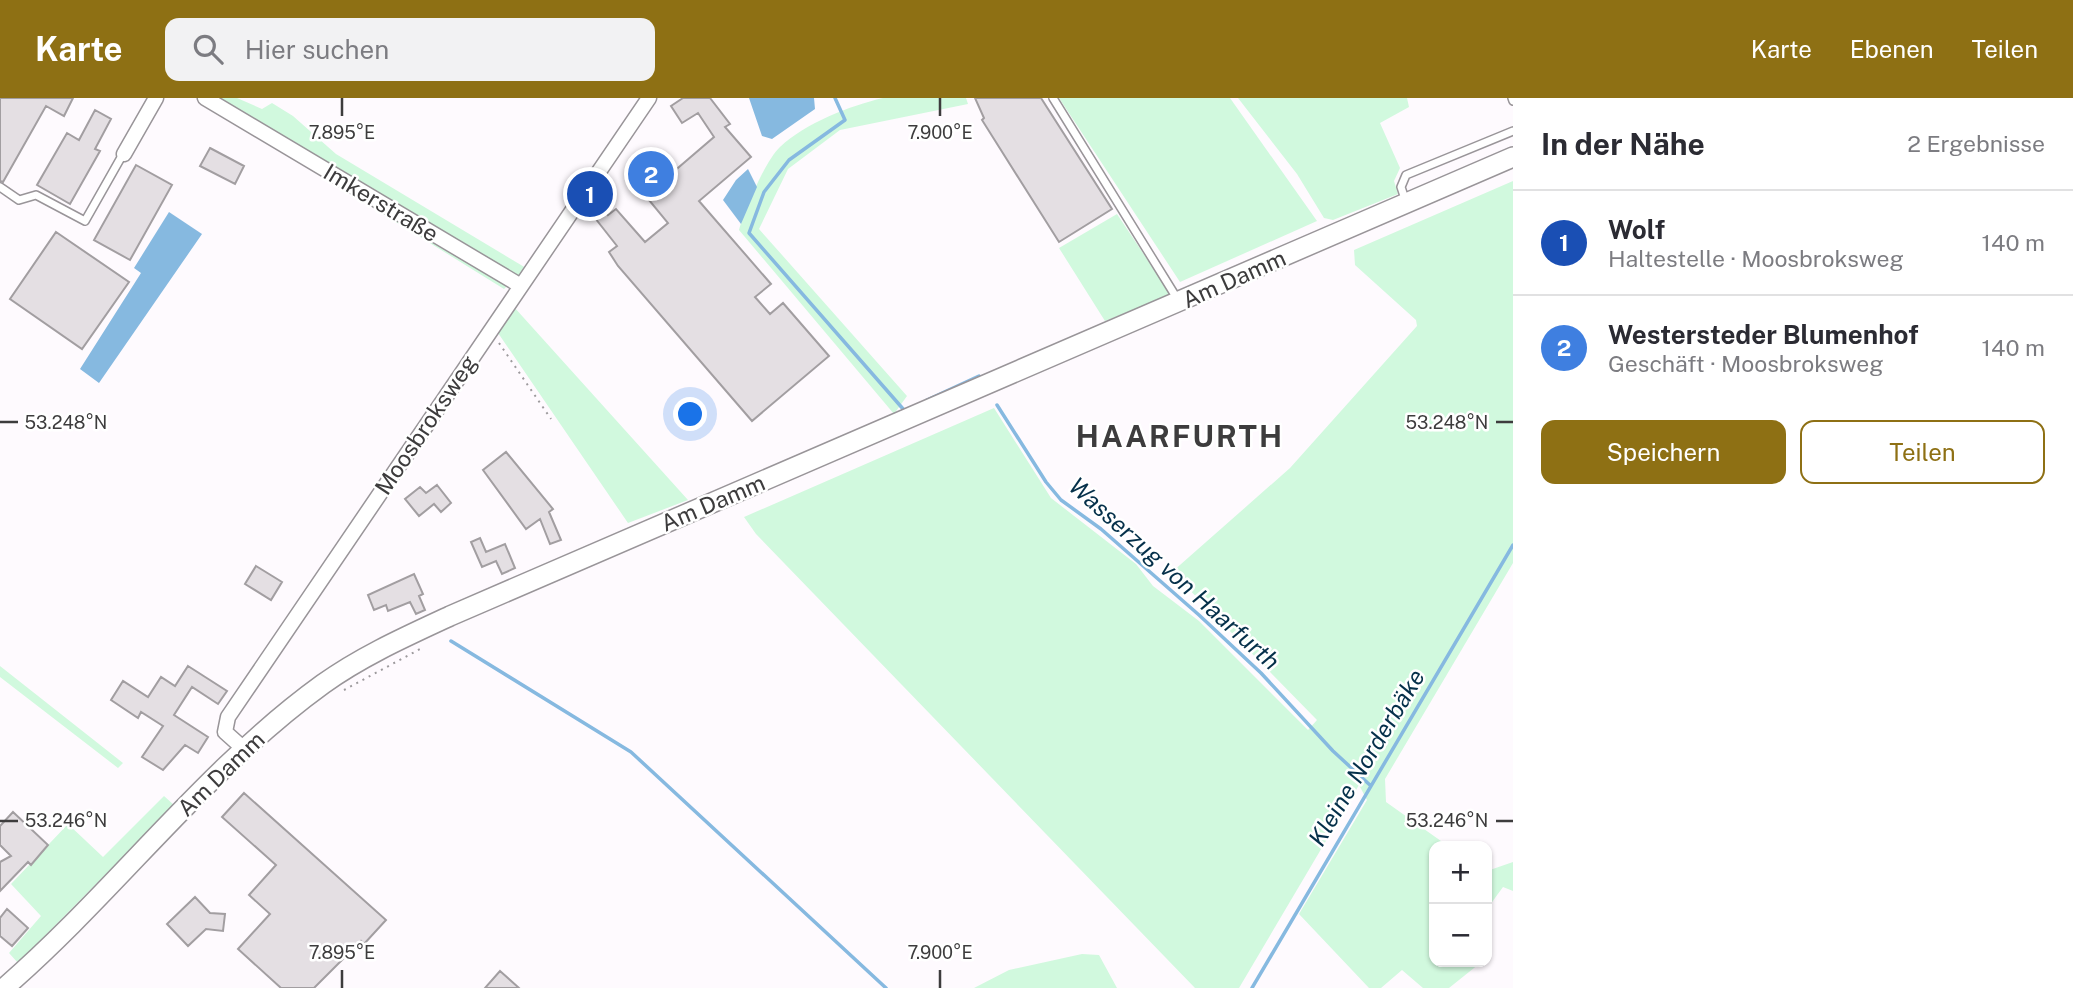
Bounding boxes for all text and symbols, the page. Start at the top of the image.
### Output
search box [165,18,655,81]
text: Karte [35,30,123,68]
icon: search [189,30,227,68]
text: Hier suchen [245,34,389,65]
text: Karte [1751,35,1812,63]
text: Ebenen [1850,35,1934,63]
text: Teilen [1972,35,2038,63]
text: 7.895°E [309,122,375,143]
text: 7.900°E [907,122,973,143]
text: In der Nähe [1541,126,1705,162]
text: 2 Ergebnisse [1907,130,2045,157]
pin: 2 [628,148,674,200]
street label: Imkerstraße [319,158,443,247]
pin: 1 [567,168,613,220]
text: Wolf [1608,214,1665,245]
text: 1 [1559,229,1569,256]
text: 140 m [1982,229,2045,256]
street label: Am Damm [1178,244,1290,313]
text: Haltestelle · Moosbroksweg [1608,245,1904,272]
text: Westersteder Blumenhof [1608,319,1918,350]
text: 2 [1557,334,1571,361]
text: 140 m [1982,334,2045,361]
street label: Moosbroksweg [369,350,482,500]
text: Geschäft · Moosbroksweg [1608,350,1884,377]
your location [673,397,707,431]
text: 53.248°N [25,412,107,433]
text: 53.248°N [1406,412,1488,433]
district label: HAARFURTH [1076,418,1284,454]
button: Speichern [1541,420,1786,484]
button: Teilen [1800,420,2045,484]
street label: Am Damm [657,469,769,537]
water label: Wasserzug von Haarfurth [1064,471,1286,675]
water label: Kleine Norderbäke [1302,664,1430,851]
street label: Am Damm [172,726,270,822]
text: 53.246°N [25,810,107,831]
text: 53.246°N [1406,810,1488,831]
map controls [1429,841,1492,967]
button: + [1429,841,1492,904]
button: − [1429,904,1492,967]
text: 7.895°E [309,942,375,963]
text: 7.900°E [907,942,973,963]

